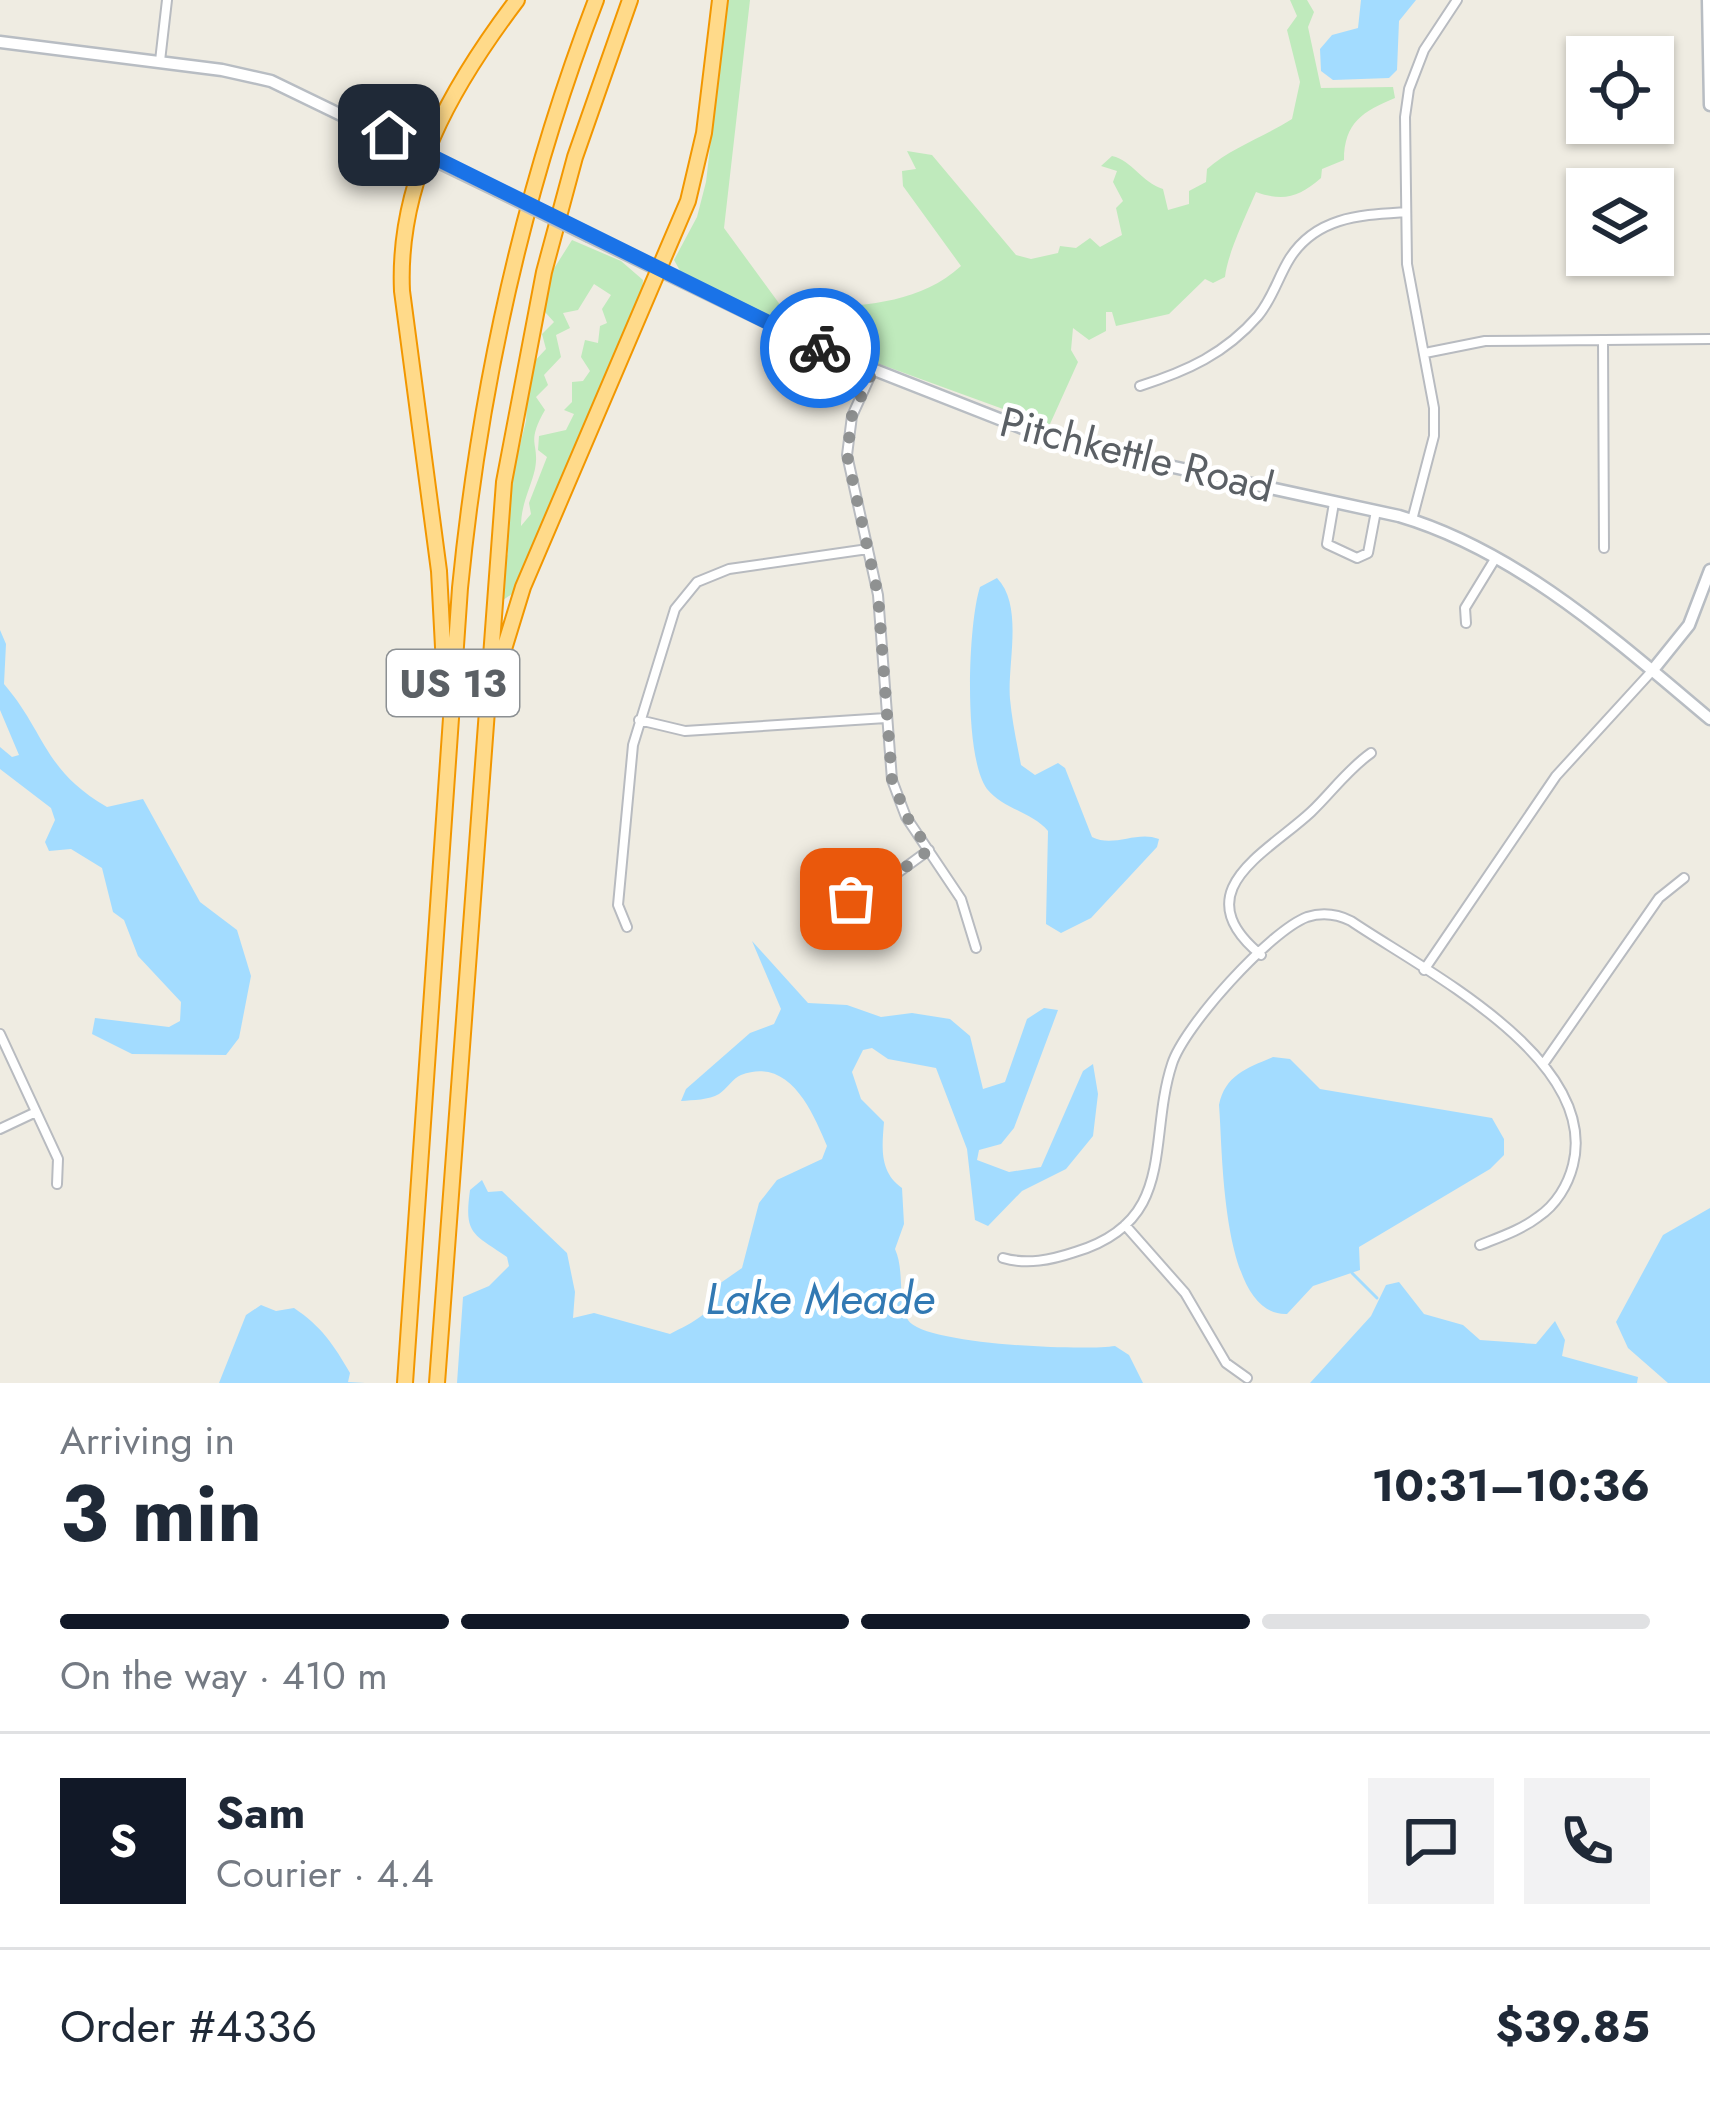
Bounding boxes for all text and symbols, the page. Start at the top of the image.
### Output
map controls [1566,36,1674,276]
button: locate [1566,36,1674,144]
pin [338,84,440,186]
icon: home [356,102,422,168]
button: layers [1566,168,1674,276]
courier [760,288,880,408]
icon: bike [787,315,853,381]
street label: Pitchkettle Road [994,391,1280,518]
road number: US 13 [387,650,519,716]
pin [800,848,902,950]
icon: bag [818,866,884,932]
water label: Lake Meade [705,1266,935,1331]
text: Arriving in [60,1412,235,1469]
text: 10:31–10:36 [1371,1453,1650,1518]
text: 3 min [60,1458,262,1570]
text: On the way · 410 m [60,1647,388,1704]
button: chat [1368,1778,1494,1904]
button: phone [1524,1778,1650,1904]
text: Sam [216,1780,305,1845]
text: S [109,1808,137,1873]
text: Courier · 4.4 [216,1845,434,1902]
text: Order #4336 [60,1994,317,2059]
text: $39.85 [1495,1994,1650,2059]

